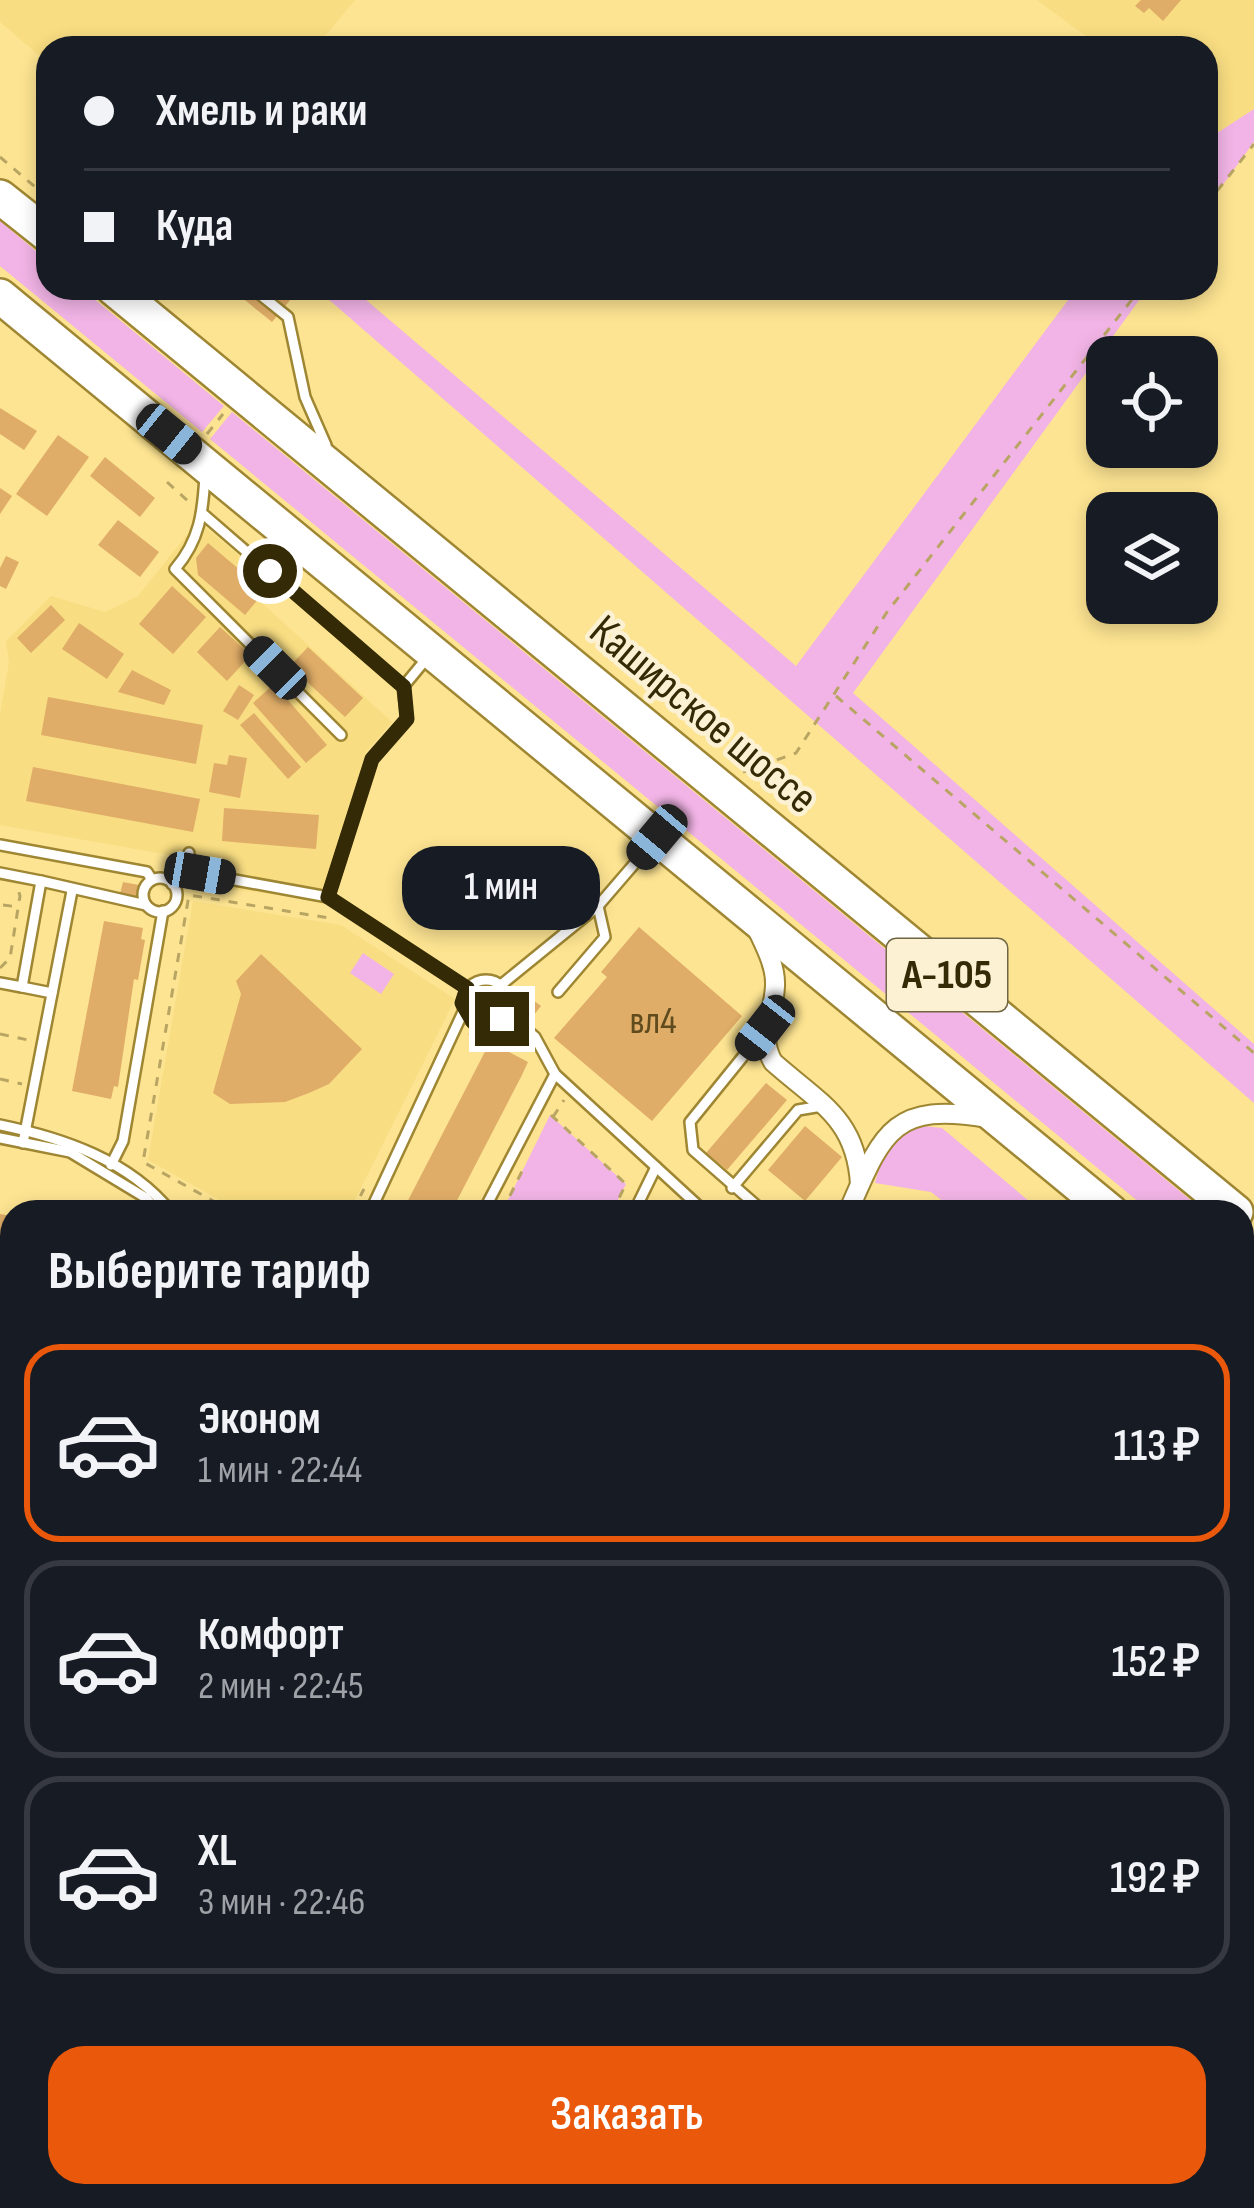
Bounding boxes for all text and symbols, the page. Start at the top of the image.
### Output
text: Хмель и раки [156,84,367,139]
text: Куда [156,199,233,254]
map controls [1086,336,1218,624]
button: locate [1086,336,1218,468]
car [130,397,208,471]
button: layers [1086,492,1218,624]
route start [243,544,297,598]
street label: Каширское шоссе [578,604,828,826]
car [237,630,313,706]
car [620,798,694,876]
callout: 1 мин [403,845,601,929]
car [161,849,239,897]
text: 1 мин [464,864,538,911]
road number: А-105 [887,939,1007,1011]
car [729,989,801,1067]
route end [475,992,529,1046]
house number: вл4 [630,998,676,1045]
text: Выберите тариф [48,1239,371,1304]
icon: car [54,1389,162,1497]
text: Эконом [198,1392,321,1447]
text: 113 ₽ [1113,1419,1200,1474]
text: 1 мин · 22:44 [198,1447,362,1494]
icon: car [54,1605,162,1713]
text: Комфорт [198,1608,344,1663]
text: 152 ₽ [1112,1635,1200,1690]
text: 2 мин · 22:45 [198,1663,364,1710]
icon: car [54,1821,162,1929]
text: XL [198,1824,237,1879]
text: 192 ₽ [1110,1851,1200,1906]
text: 3 мин · 22:46 [198,1879,365,1926]
button: Заказать [48,2046,1206,2184]

